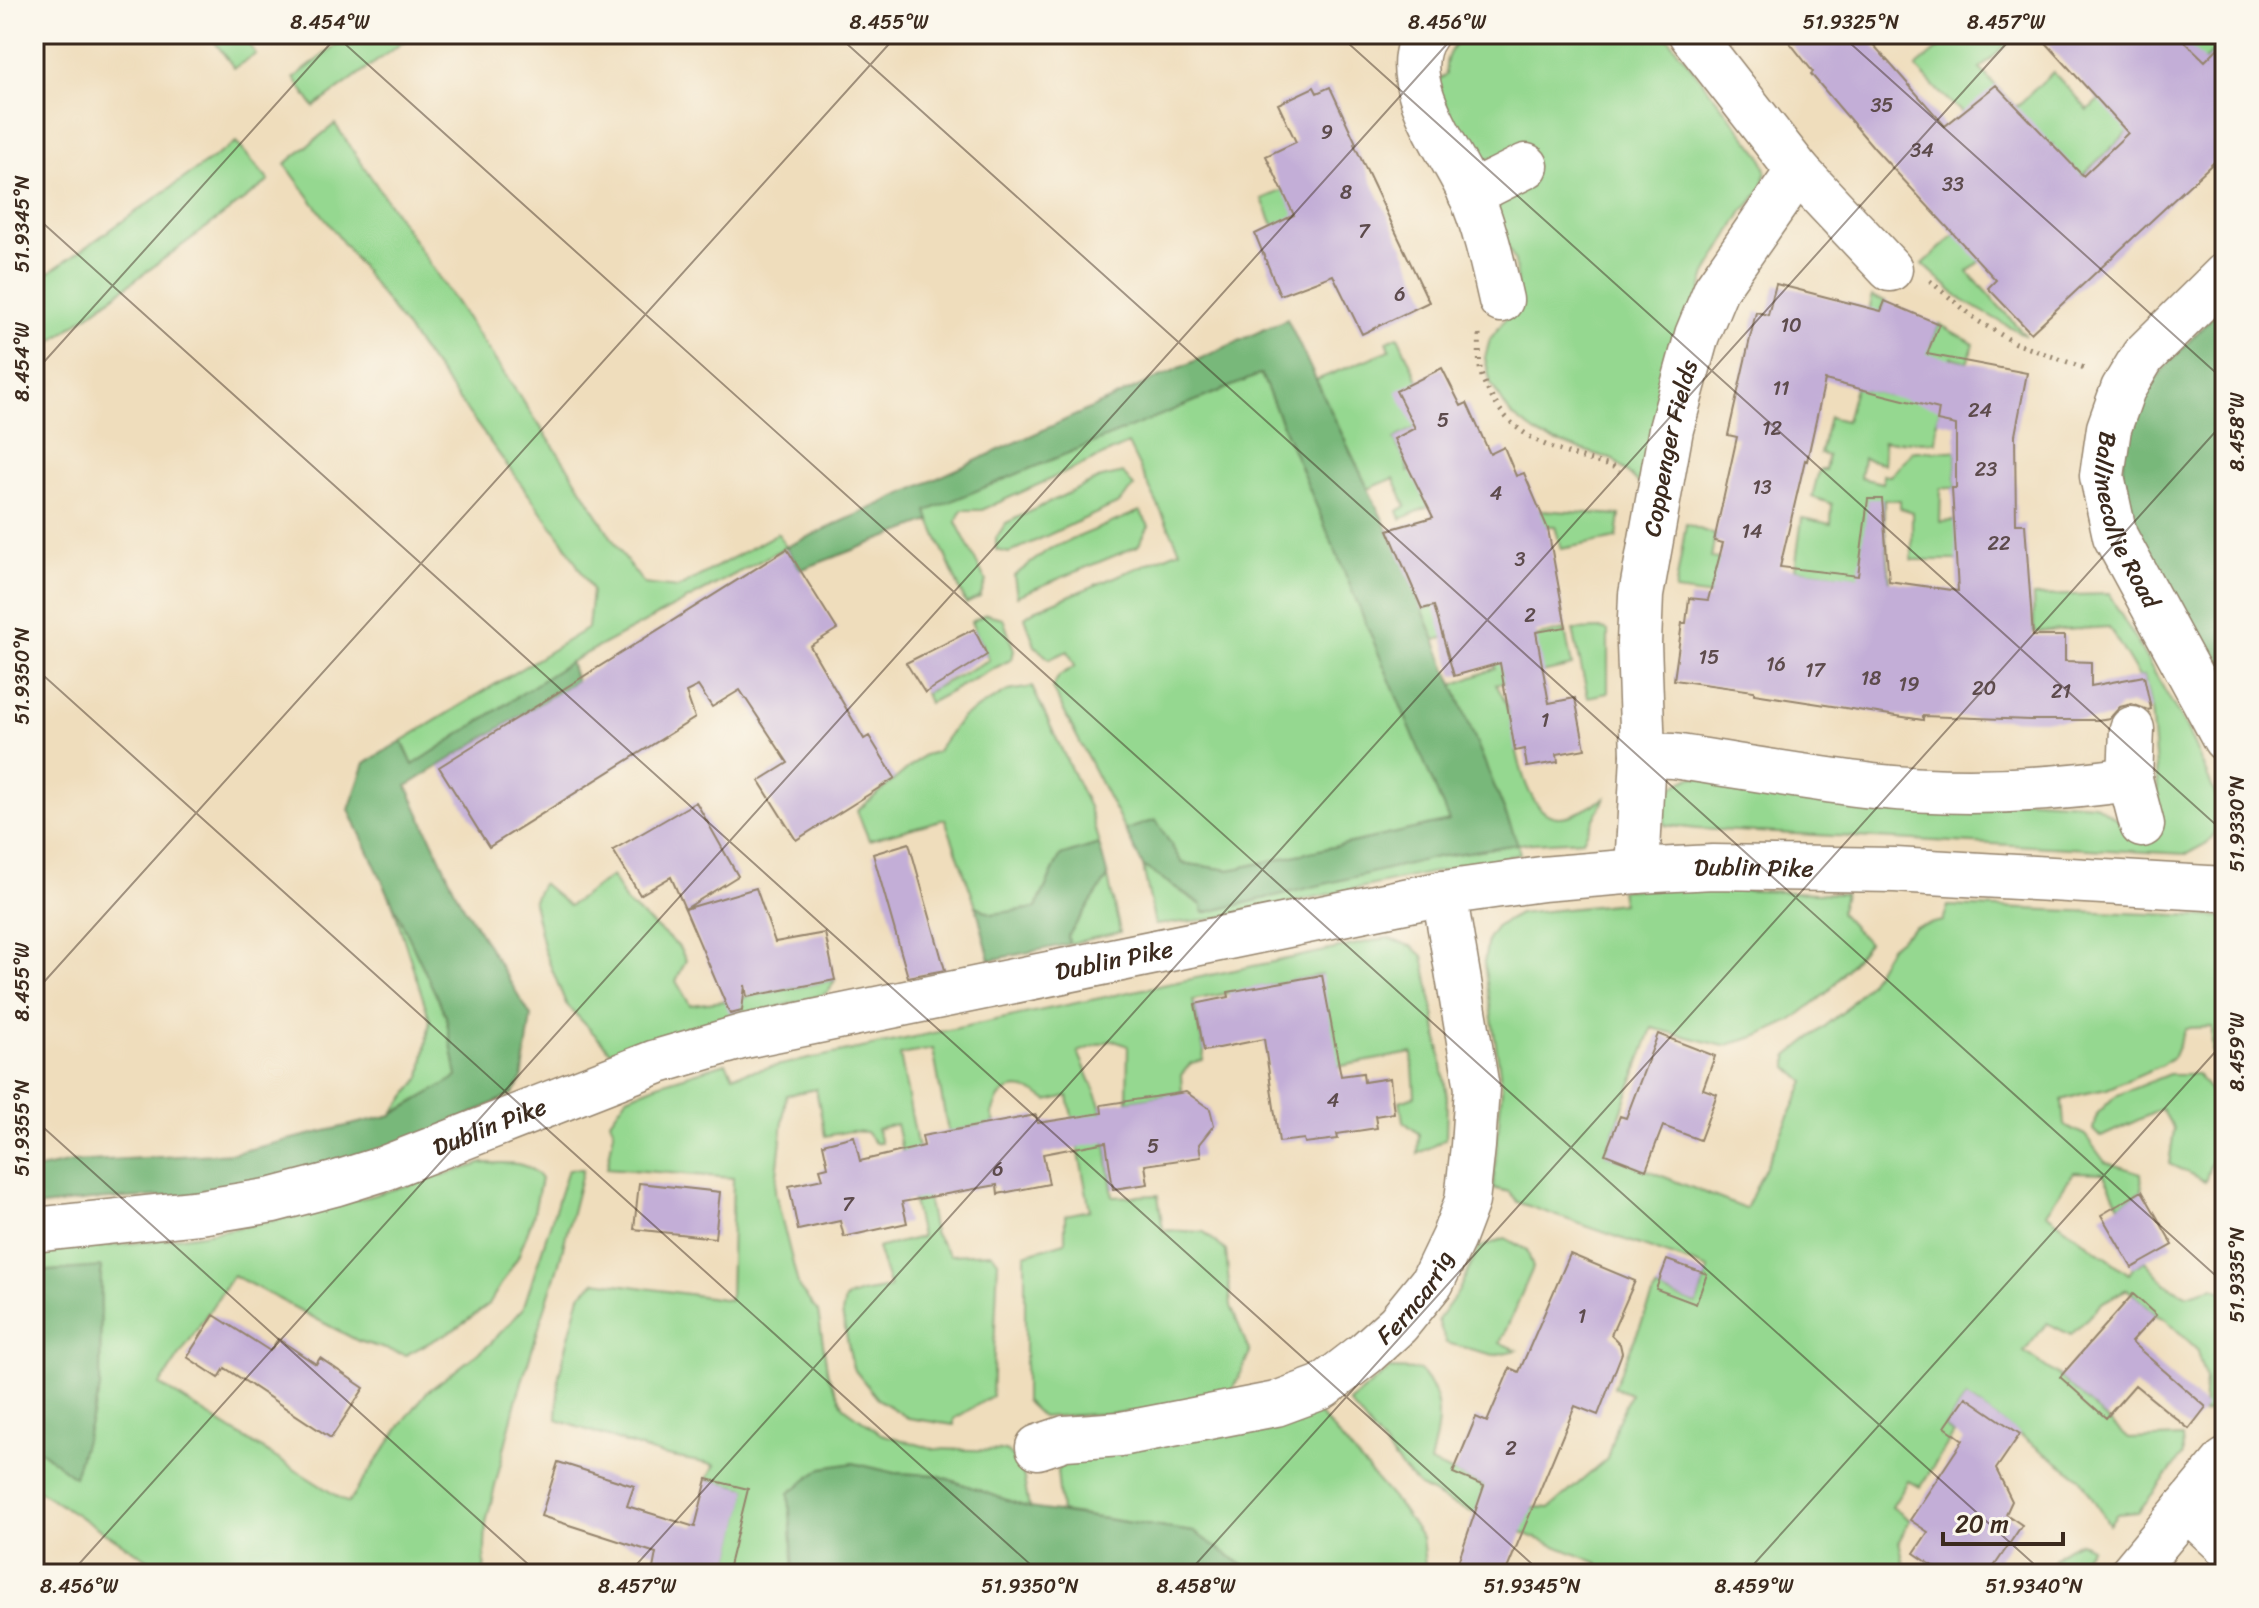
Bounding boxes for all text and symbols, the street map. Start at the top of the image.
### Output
text: 8.454°W [290,5,370,40]
text: 8.455°W [849,5,929,40]
text: 8.456°W [1408,5,1487,40]
text: 51.9325°N [1803,5,1899,40]
text: 8.457°W [1967,5,2046,40]
house number: 35 [1870,88,1894,123]
house number: 9 [1321,115,1333,150]
house number: 34 [1910,133,1934,168]
house number: 33 [1942,167,1964,202]
text: 51.9345°N [5,175,40,273]
house number: 8 [1340,175,1352,210]
house number: 7 [1358,214,1371,249]
house number: 6 [1394,277,1406,312]
house number: 10 [1780,308,1802,343]
text: 8.454°W [5,322,40,402]
street label: Coppenger Fields [1631,355,1710,540]
house number: 11 [1772,371,1790,406]
text: 8.458°W [2220,392,2255,471]
house number: 24 [1968,393,1992,428]
house number: 5 [1437,403,1449,438]
house number: 12 [1762,411,1783,446]
street label: Ballinecollie Road [2081,429,2173,618]
house number: 23 [1975,452,1997,487]
house number: 13 [1752,470,1772,505]
house number: 4 [1490,476,1502,511]
house number: 14 [1741,514,1763,549]
house number: 22 [1987,526,2011,561]
house number: 3 [1515,542,1526,577]
house number: 2 [1524,598,1536,633]
text: 51.9350°N [5,627,40,725]
house number: 15 [1699,640,1719,675]
house number: 16 [1766,647,1786,682]
house number: 17 [1805,653,1827,688]
house number: 18 [1861,661,1881,696]
house number: 19 [1899,667,1919,702]
house number: 20 [1972,671,1996,706]
house number: 21 [2051,674,2071,709]
house number: 1 [1541,703,1549,738]
text: 51.9330°N [2220,776,2255,872]
street label: Dublin Pike [1693,846,1814,890]
street label: Dublin Pike [1051,928,1177,993]
text: 8.455°W [5,942,40,1022]
text: 8.459°W [2220,1012,2255,1092]
text: 51.9355°N [5,1079,40,1176]
house number: 4 [1327,1083,1339,1118]
street label: Dublin Pike [427,1086,553,1168]
house number: 5 [1147,1129,1159,1164]
house number: 6 [992,1152,1004,1187]
house number: 7 [842,1187,855,1222]
text: 51.9335°N [2220,1227,2255,1323]
street label: Ferncarrig [1366,1243,1465,1355]
house number: 1 [1578,1299,1586,1334]
house number: 2 [1505,1431,1517,1466]
scale bar [1943,1496,2063,1546]
text: 20 m [1955,1503,2009,1545]
text: 8.456°W [40,1569,119,1604]
text: 8.457°W [598,1569,677,1604]
text: 51.9350°N [981,1569,1079,1604]
text: 8.458°W [1157,1569,1236,1604]
text: 51.9345°N [1483,1569,1581,1604]
text: 8.459°W [1714,1569,1794,1604]
text: 51.9340°N [1985,1569,2083,1604]

